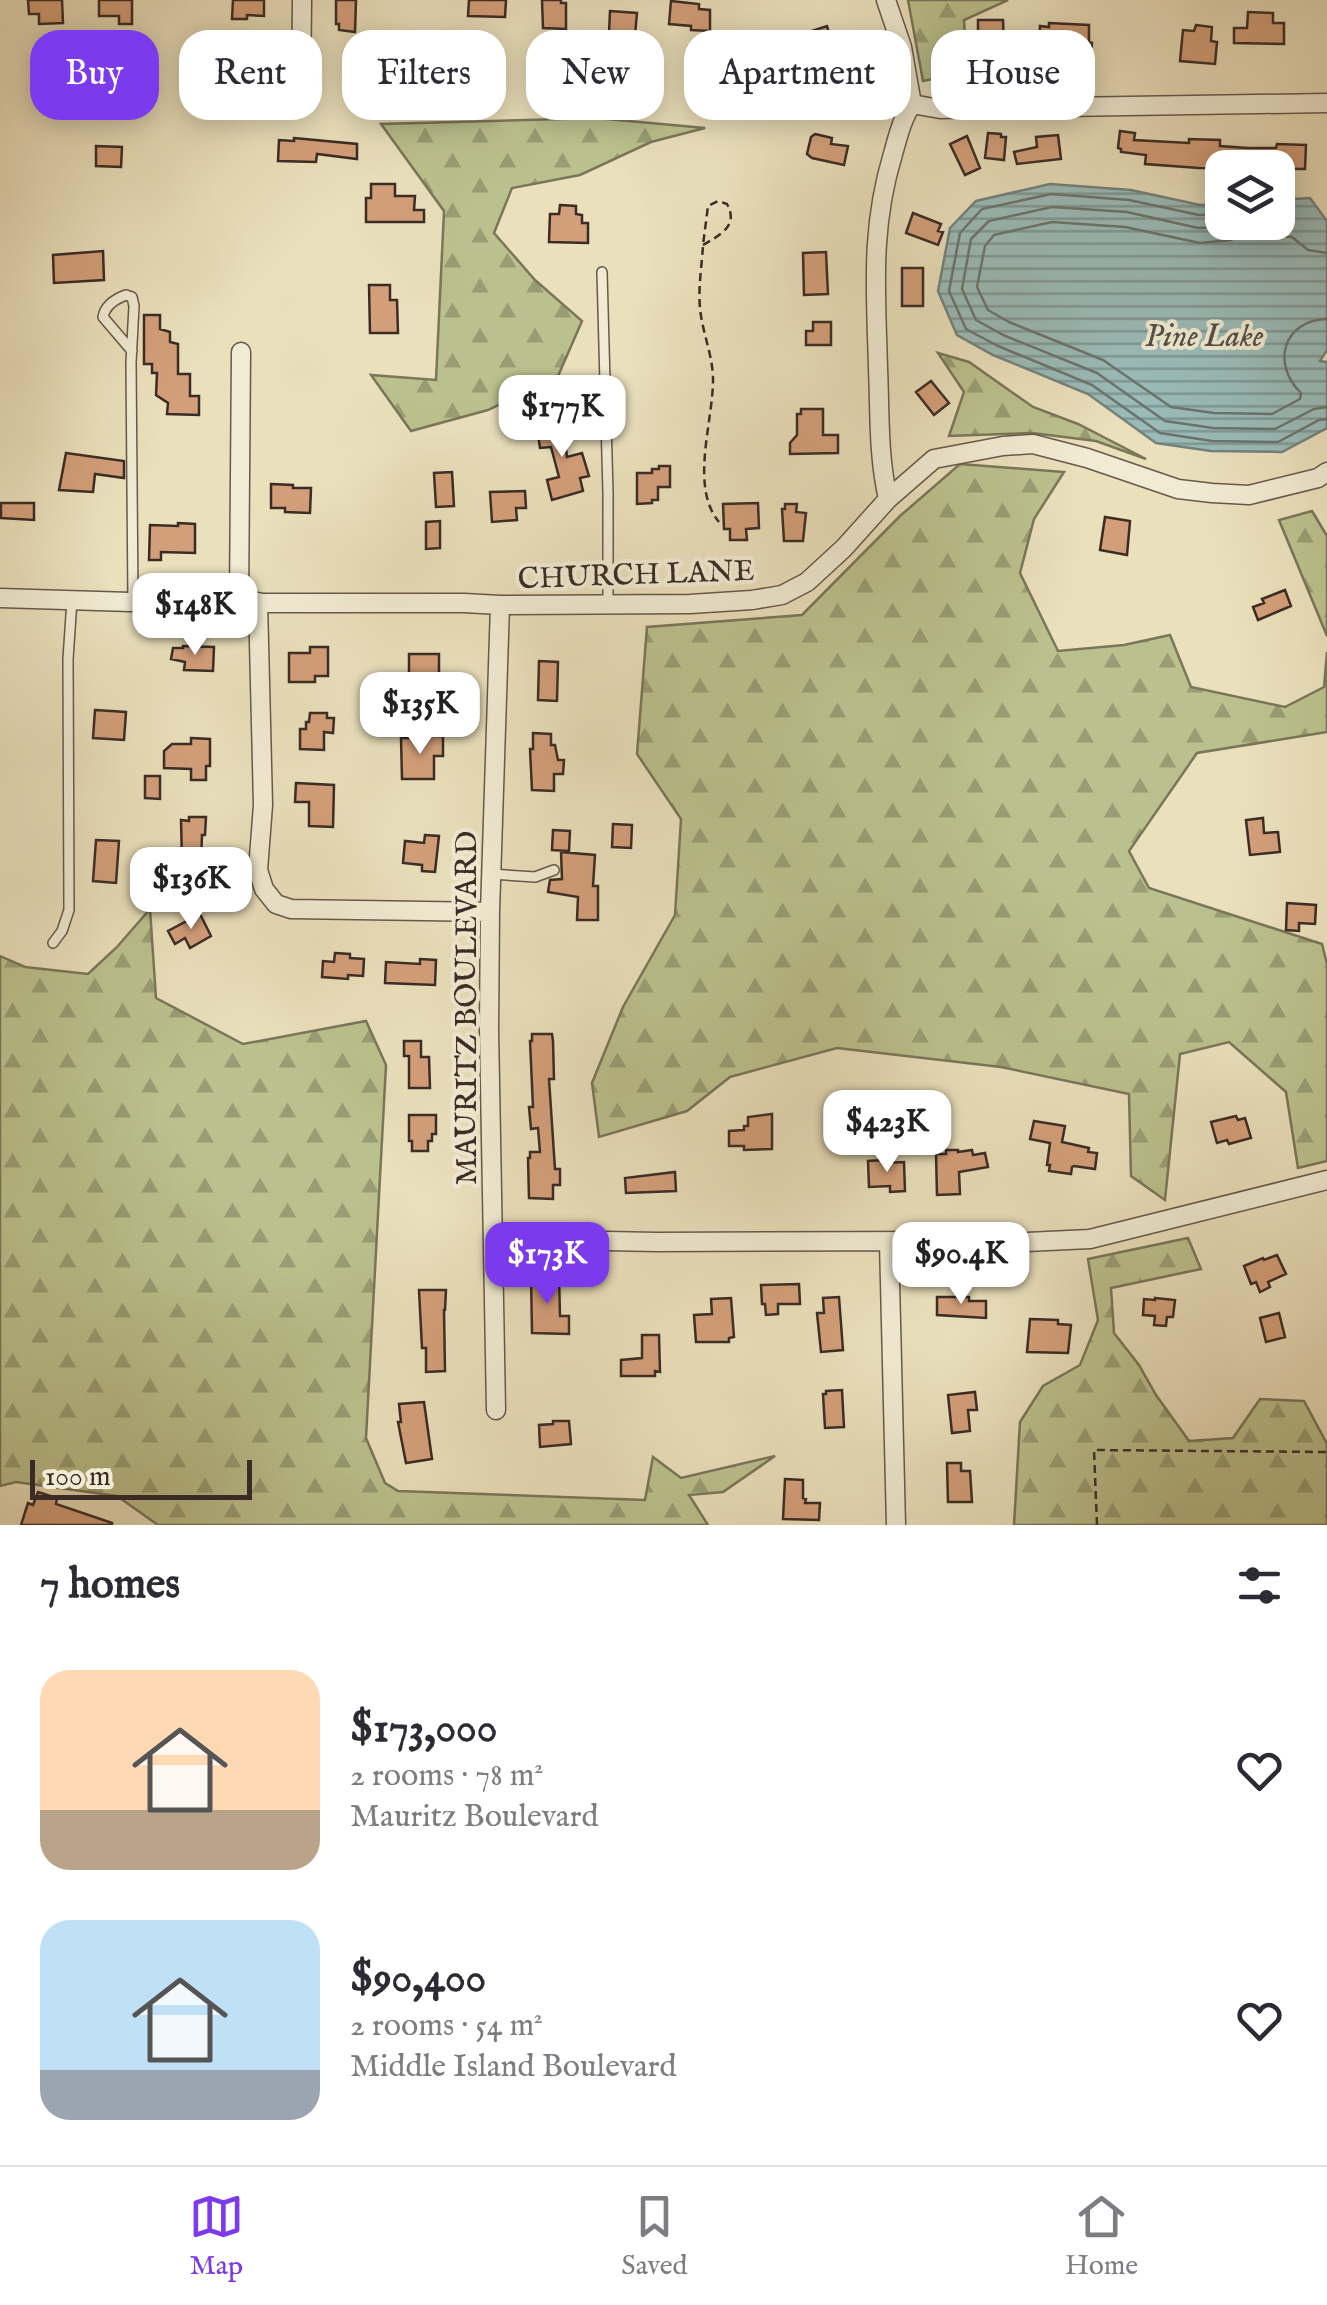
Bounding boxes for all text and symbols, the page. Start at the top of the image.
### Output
chip: Buy [30,30,159,120]
chip: Rent [179,30,322,120]
chip: Filters [342,30,506,120]
chip: New [526,30,664,120]
chip: Apartment [684,30,911,120]
chip: House [931,30,1095,120]
map controls [1205,150,1295,240]
button: layers [1205,150,1295,240]
water label: Pine Lake [1145,317,1264,358]
pin: $177K [492,375,632,460]
text: $177K [521,387,603,428]
street label: CHURCH LANE [517,553,755,599]
pin: $148K [125,573,265,658]
text: $148K [154,585,236,626]
pin: $135K [350,672,490,757]
text: $135K [382,684,458,725]
street label: MAURITZ BOULEVARD [449,831,487,1185]
pin: $136K [121,847,261,932]
text: $136K [152,859,230,900]
pin: $423K [817,1090,957,1175]
text: $423K [845,1102,929,1143]
pin: $173K [477,1222,617,1307]
pin: $90.4K [880,1222,1042,1307]
text: $173K [507,1234,587,1275]
text: $90.4K [914,1234,1008,1275]
scale bar [30,1455,252,1500]
text: 100 m [45,1460,111,1495]
icon: filters [1232,1558,1287,1613]
text: 7 homes [40,1559,180,1612]
text: $173,000 [350,1703,497,1756]
icon: home [120,1710,240,1830]
icon: heart [1232,1743,1287,1798]
text: 2 rooms · 78 m² [350,1756,543,1797]
text: Mauritz Boulevard [350,1797,598,1838]
text: $90,400 [350,1953,486,2006]
icon: home [120,1960,240,2080]
icon: heart [1232,1993,1287,2048]
text: 2 rooms · 54 m² [350,2006,543,2047]
text: Middle Island Boulevard [350,2047,677,2088]
tab: Map [189,2189,244,2284]
tab: Saved [621,2189,688,2284]
tab: Home [1065,2189,1138,2284]

